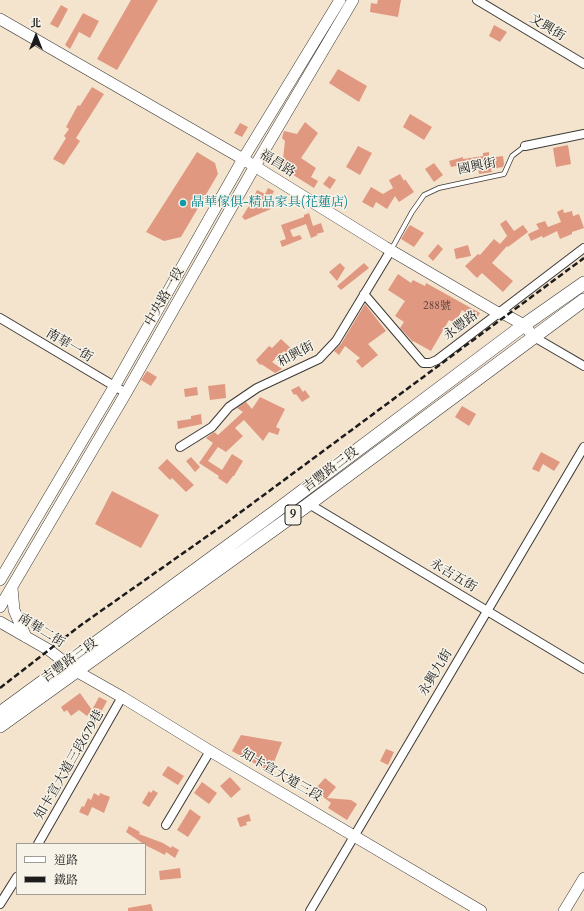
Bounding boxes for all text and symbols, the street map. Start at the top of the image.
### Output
street label: 文興街 [526,11,568,45]
north arrow [16,16,56,56]
text: 北 [31,16,42,31]
street label: 福昌路 [256,147,298,181]
street label: 國興街 [456,156,498,178]
place label: 晶華傢俱-精品家具(花蓮店) [191,195,348,211]
marker: 晶華傢俱-精品家具(花蓮店) [178,198,188,208]
street label: 中央路一段 [142,265,188,329]
house number: 288號 [423,299,451,313]
street label: 永豐路 [441,308,481,344]
street label: 南華一街 [43,326,95,366]
street label: 和興街 [275,339,317,371]
street label: 吉豐路三段 [300,444,362,496]
road number: 9 [285,505,301,525]
street label: 永吉五街 [427,556,479,596]
street label: 南華二街 [15,611,67,651]
street label: 吉豐路三段 [39,636,101,686]
street label: 永興九街 [416,647,456,699]
street label: 知卡宣大道三段679巷 [32,707,108,823]
street label: 知卡宣大道三段 [238,746,324,806]
legend [16,843,146,895]
text: 道路 [54,852,78,868]
text: 鐵路 [54,872,78,888]

